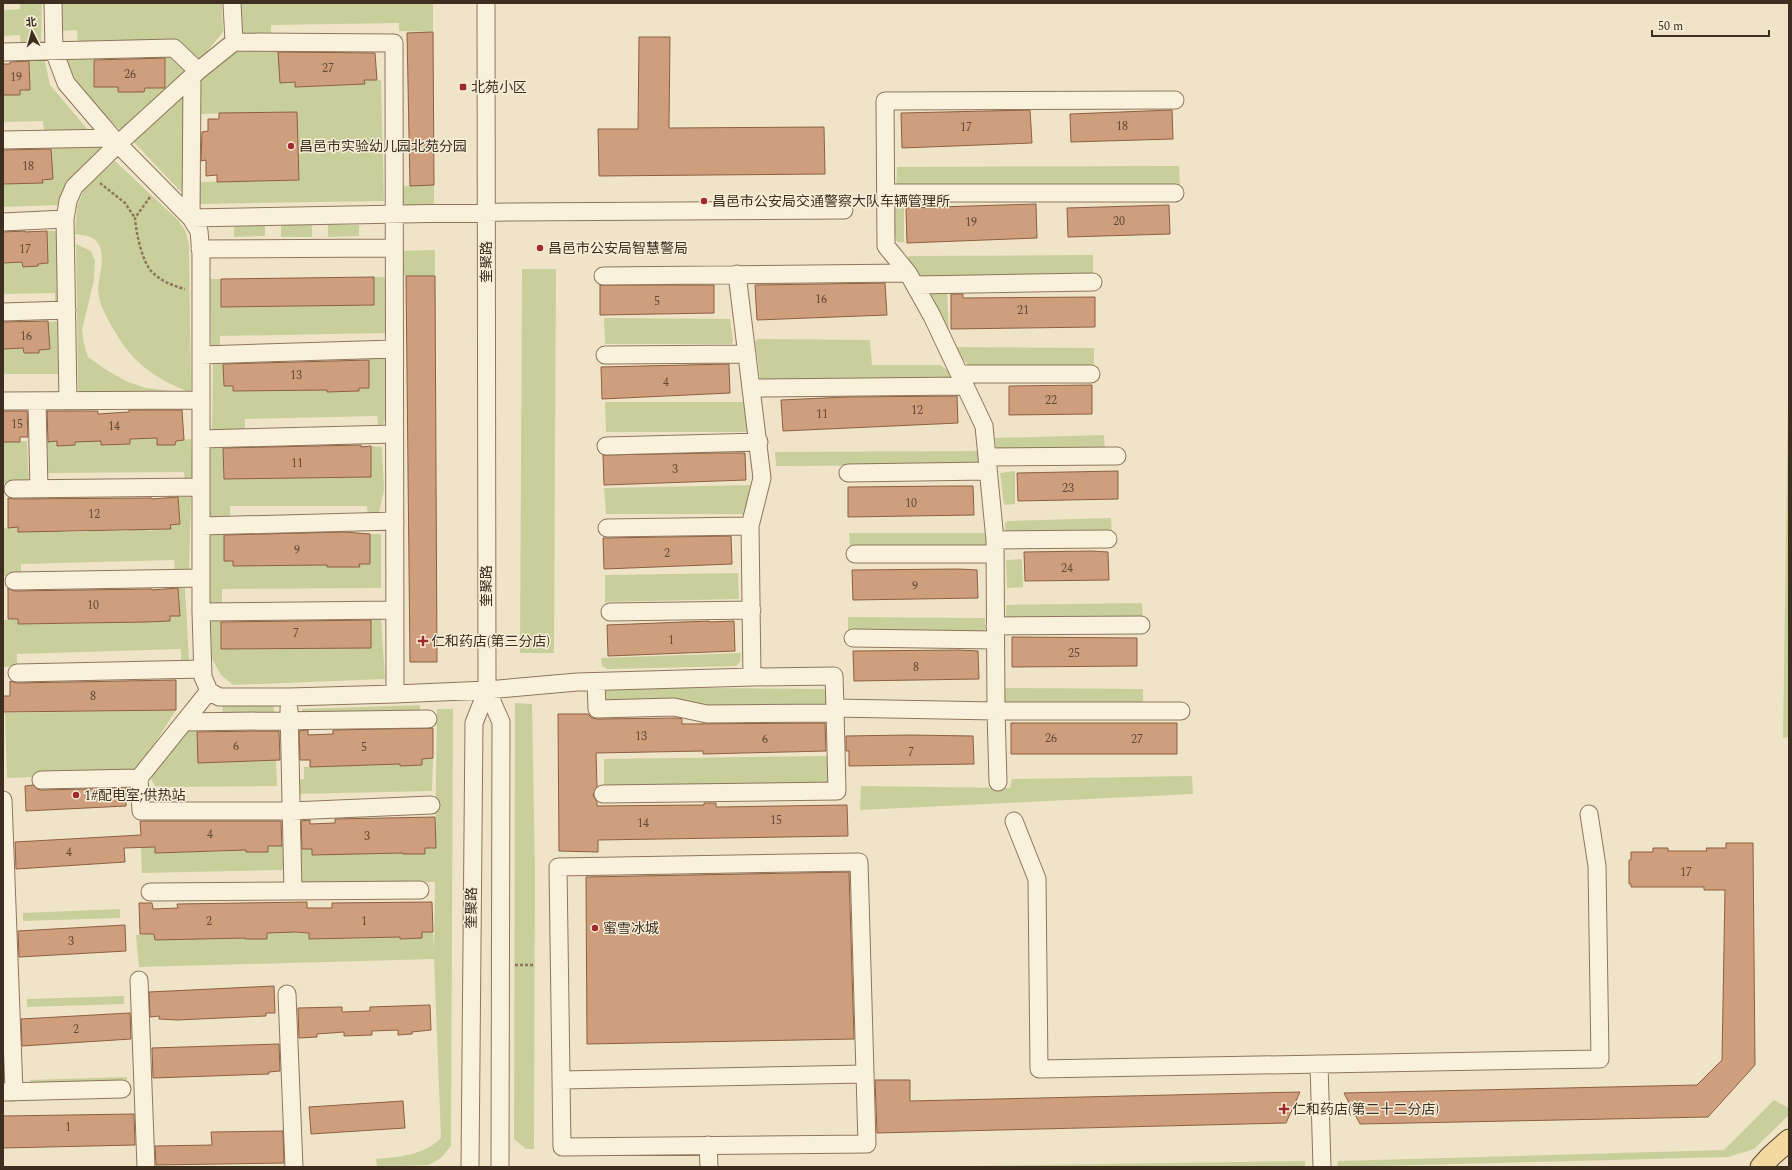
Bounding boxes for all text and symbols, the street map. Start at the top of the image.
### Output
north arrow [12,12,52,52]
scale bar [1652,12,1769,38]
text: 北 [25,14,37,32]
text: 50 m [1658,17,1683,36]
house number: 27 [322,59,334,78]
house number: 26 [124,65,136,84]
house number: 19 [10,68,22,87]
place label: 北苑小区 [471,77,527,98]
marker: 北苑小区 [458,82,468,92]
house number: 18 [1116,117,1128,136]
house number: 17 [960,118,972,137]
place label: 昌邑市实验幼儿园北苑分园 [299,136,467,157]
marker: 昌邑市实验幼儿园北苑分园 [286,141,296,151]
house number: 18 [22,157,34,176]
place label: 昌邑市公安局交通警察大队车辆管理所 [712,191,950,212]
marker: 昌邑市公安局交通警察大队车辆管理所 [699,196,709,206]
house number: 20 [1113,212,1125,231]
house number: 19 [965,213,977,232]
place label: 昌邑市公安局智慧警局 [548,238,688,259]
house number: 17 [19,240,31,259]
street label: 奎聚路 [476,241,497,283]
marker: 昌邑市公安局智慧警局 [535,243,545,253]
house number: 16 [815,290,827,309]
house number: 5 [654,292,660,311]
house number: 21 [1017,301,1029,320]
house number: 16 [20,327,32,346]
house number: 13 [290,366,302,385]
house number: 4 [663,373,669,392]
house number: 22 [1045,391,1057,410]
house number: 12 [911,401,923,420]
house number: 11 [816,405,828,424]
house number: 15 [11,415,23,434]
house number: 14 [108,417,120,436]
house number: 11 [291,454,303,473]
house number: 3 [672,460,678,479]
house number: 23 [1062,479,1074,498]
house number: 10 [905,494,917,513]
house number: 12 [88,505,100,524]
house number: 9 [294,541,300,560]
house number: 2 [664,544,670,563]
house number: 24 [1061,559,1073,578]
street label: 奎聚路 [476,565,497,607]
house number: 9 [912,577,918,596]
house number: 10 [87,596,99,615]
house number: 7 [293,624,299,643]
place label: 仁和药店(第三分店) [431,631,550,652]
house number: 1 [668,631,674,650]
marker: 仁和药店(第三分店) [418,636,428,646]
house number: 25 [1068,644,1080,663]
house number: 8 [913,658,919,677]
house number: 8 [90,687,96,706]
house number: 13 [635,727,647,746]
house number: 26 [1045,729,1057,748]
house number: 6 [762,730,768,749]
house number: 27 [1131,730,1143,749]
house number: 6 [233,737,239,756]
house number: 5 [361,738,367,757]
house number: 7 [908,743,914,762]
place label: 1#配电室;供热站 [84,785,186,806]
marker: 1#配电室;供热站 [71,790,81,800]
house number: 15 [770,811,782,830]
house number: 14 [637,814,649,833]
house number: 4 [207,825,213,844]
house number: 3 [364,827,370,846]
house number: 4 [66,843,72,862]
house number: 17 [1680,863,1692,882]
street label: 奎聚路 [461,887,482,929]
house number: 2 [206,912,212,931]
house number: 1 [361,912,367,931]
place label: 蜜雪冰城 [603,918,659,939]
marker: 蜜雪冰城 [590,923,600,933]
house number: 3 [68,932,74,951]
house number: 2 [73,1020,79,1039]
place label: 仁和药店(第二十二分店) [1292,1099,1439,1120]
marker: 仁和药店(第二十二分店) [1279,1104,1289,1114]
house number: 1 [65,1118,71,1137]

